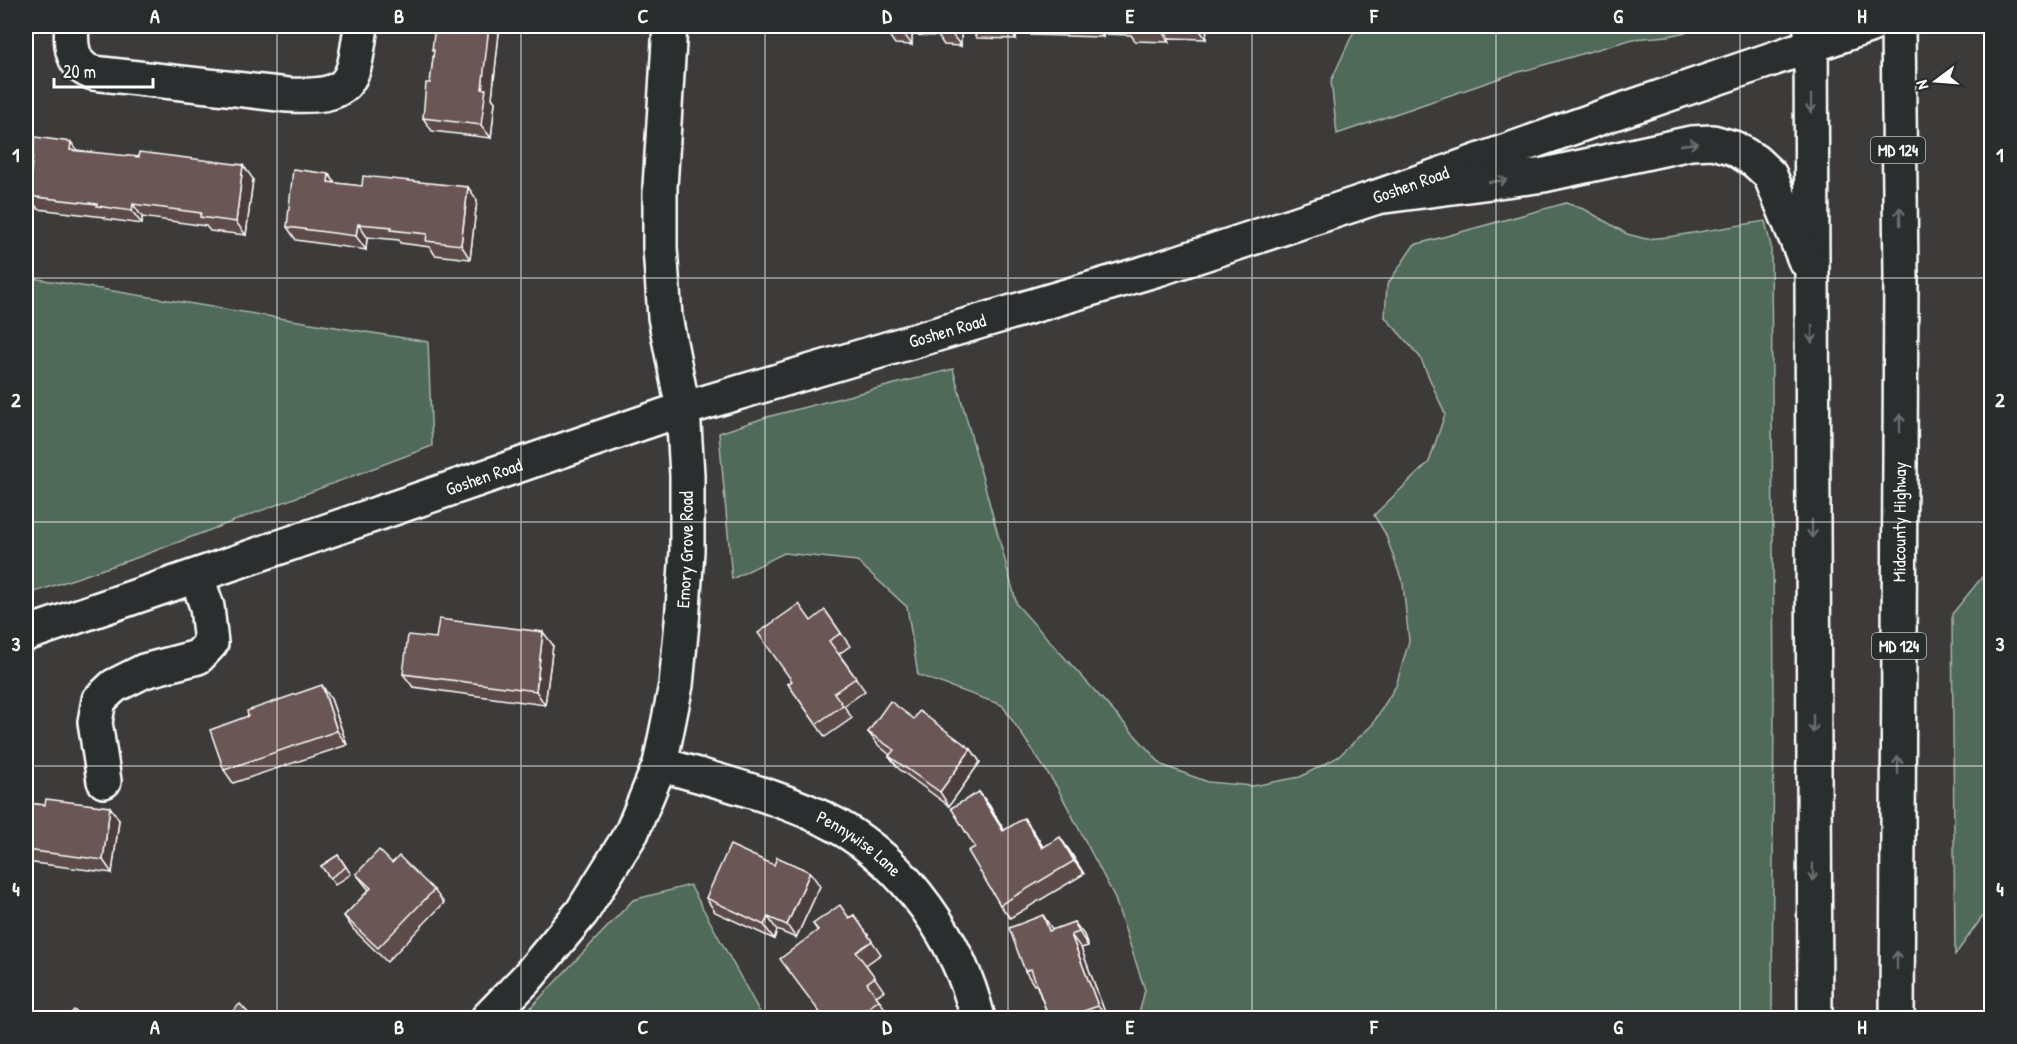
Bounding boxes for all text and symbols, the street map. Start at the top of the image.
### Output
text: A [150,2,160,29]
text: B [394,2,404,29]
text: C [638,2,649,29]
text: D [882,2,892,29]
text: E [1126,2,1135,29]
text: F [1369,2,1379,29]
text: G [1613,2,1623,29]
text: H [1857,2,1867,29]
scale bar [54,51,153,89]
north arrow [1906,51,1966,111]
text: 20 m [63,59,96,84]
text: N [1910,78,1933,92]
one-way arrow [1805,93,1817,113]
road number: MD 124 [1871,137,1925,163]
one-way arrow [1679,139,1698,150]
text: 1 [12,141,20,168]
text: 1 [1996,141,2004,168]
street label: Goshen Road [1369,159,1452,210]
one-way arrow [1487,175,1507,186]
one-way arrow [1894,206,1905,226]
street label: Goshen Road [906,307,989,354]
one-way arrow [1806,323,1818,343]
text: 2 [11,386,21,413]
text: 2 [1995,386,2005,413]
one-way arrow [1894,414,1906,434]
street label: Goshen Road [442,452,525,501]
street label: Midcounty Highway [1886,461,1912,582]
street label: Emory Grove Road [670,491,699,609]
one-way arrow [1806,518,1818,538]
text: 3 [12,630,21,657]
text: 3 [1996,630,2005,657]
road number: MD 124 [1872,633,1926,659]
one-way arrow [1807,713,1819,733]
one-way arrow [1892,756,1904,776]
street label: Pennywise Lane [813,804,907,882]
one-way arrow [1807,861,1819,881]
text: 4 [12,875,20,902]
text: 4 [1996,875,2004,902]
one-way arrow [1891,951,1903,971]
text: A [150,1013,160,1040]
text: B [394,1013,404,1040]
text: C [638,1013,649,1040]
text: D [882,1013,892,1040]
text: E [1126,1013,1135,1040]
text: F [1369,1013,1379,1040]
text: G [1613,1013,1623,1040]
text: H [1857,1013,1867,1040]

